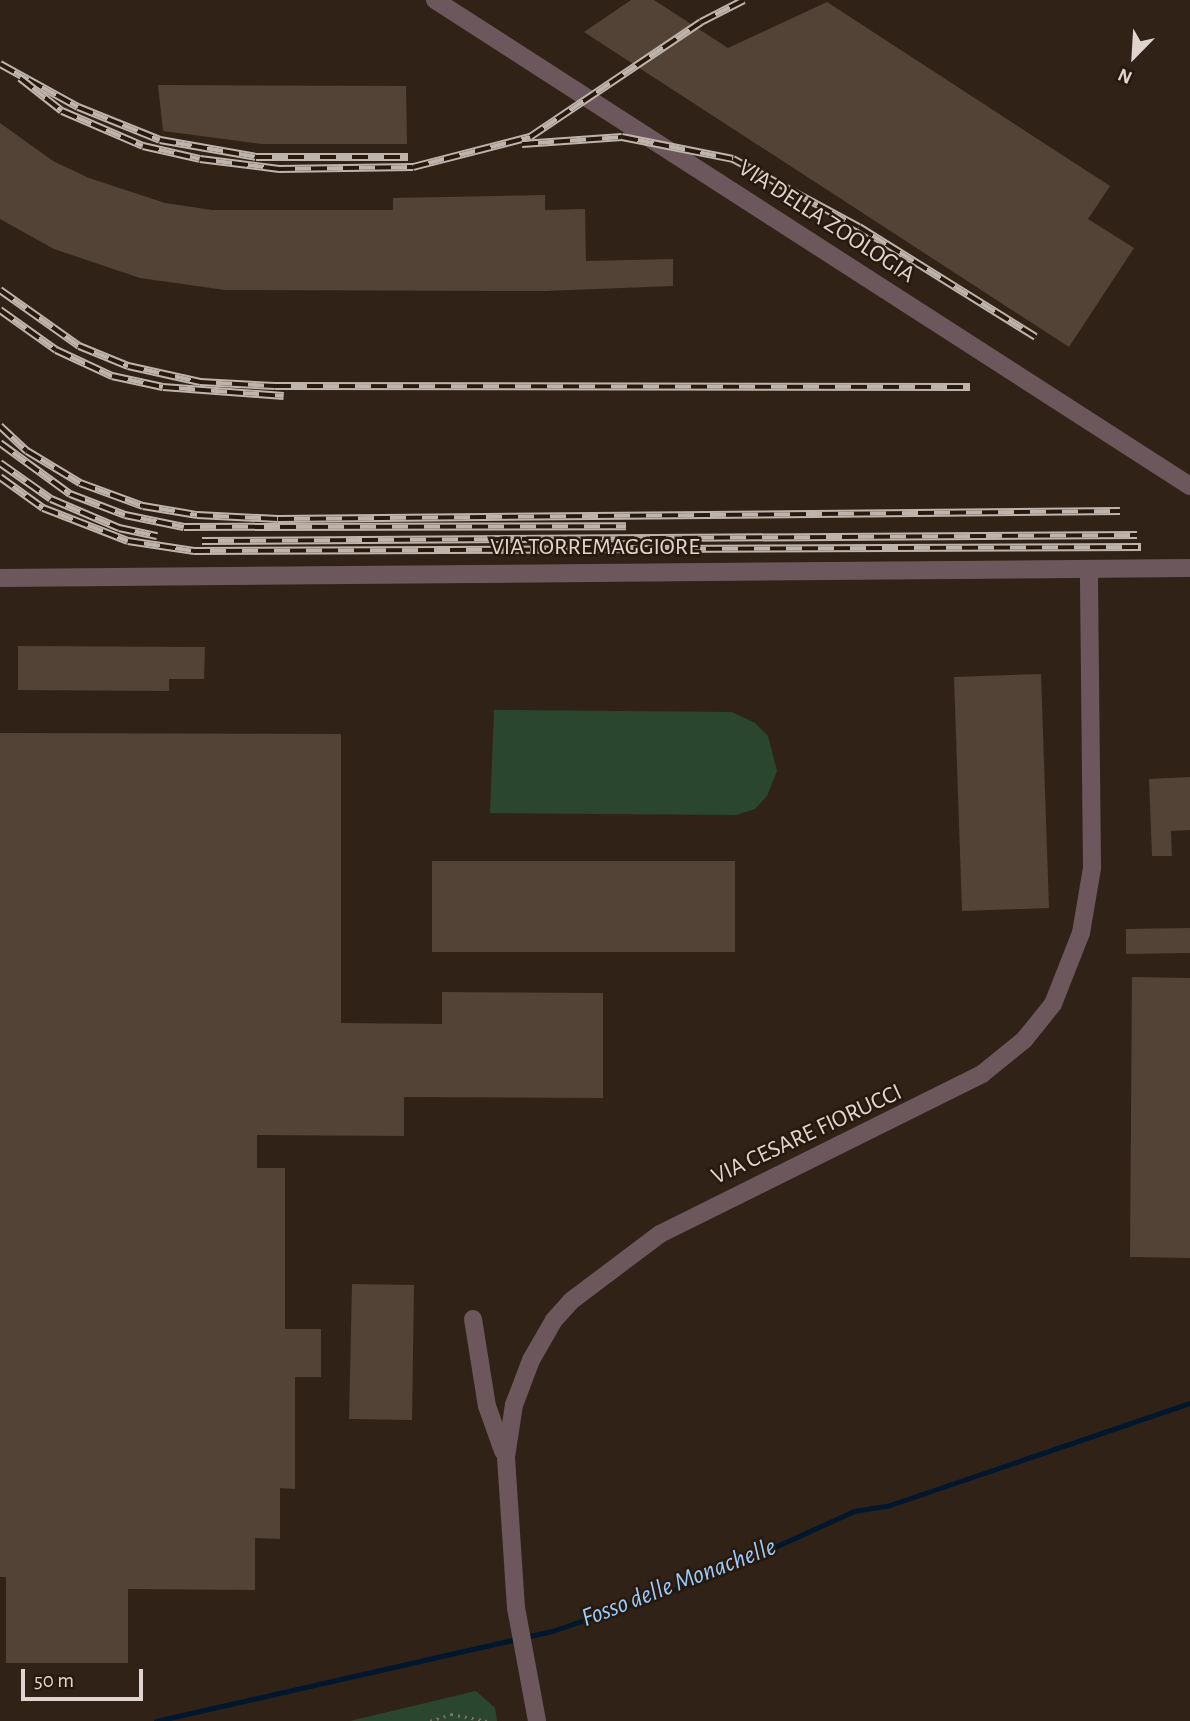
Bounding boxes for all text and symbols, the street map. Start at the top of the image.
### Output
north arrow [1099,21,1169,91]
text: N [1115,64,1135,87]
street label: VIA DELLA ZOOLOGIA [732,154,920,290]
street label: VIA TORREMAGGIORE [490,534,700,562]
street label: VIA CESARE FIORUCCI [707,1078,907,1192]
water label: Fosso delle Monachelle [577,1532,781,1634]
scale bar [24,1654,147,1698]
text: 50 m [34,1670,74,1691]

